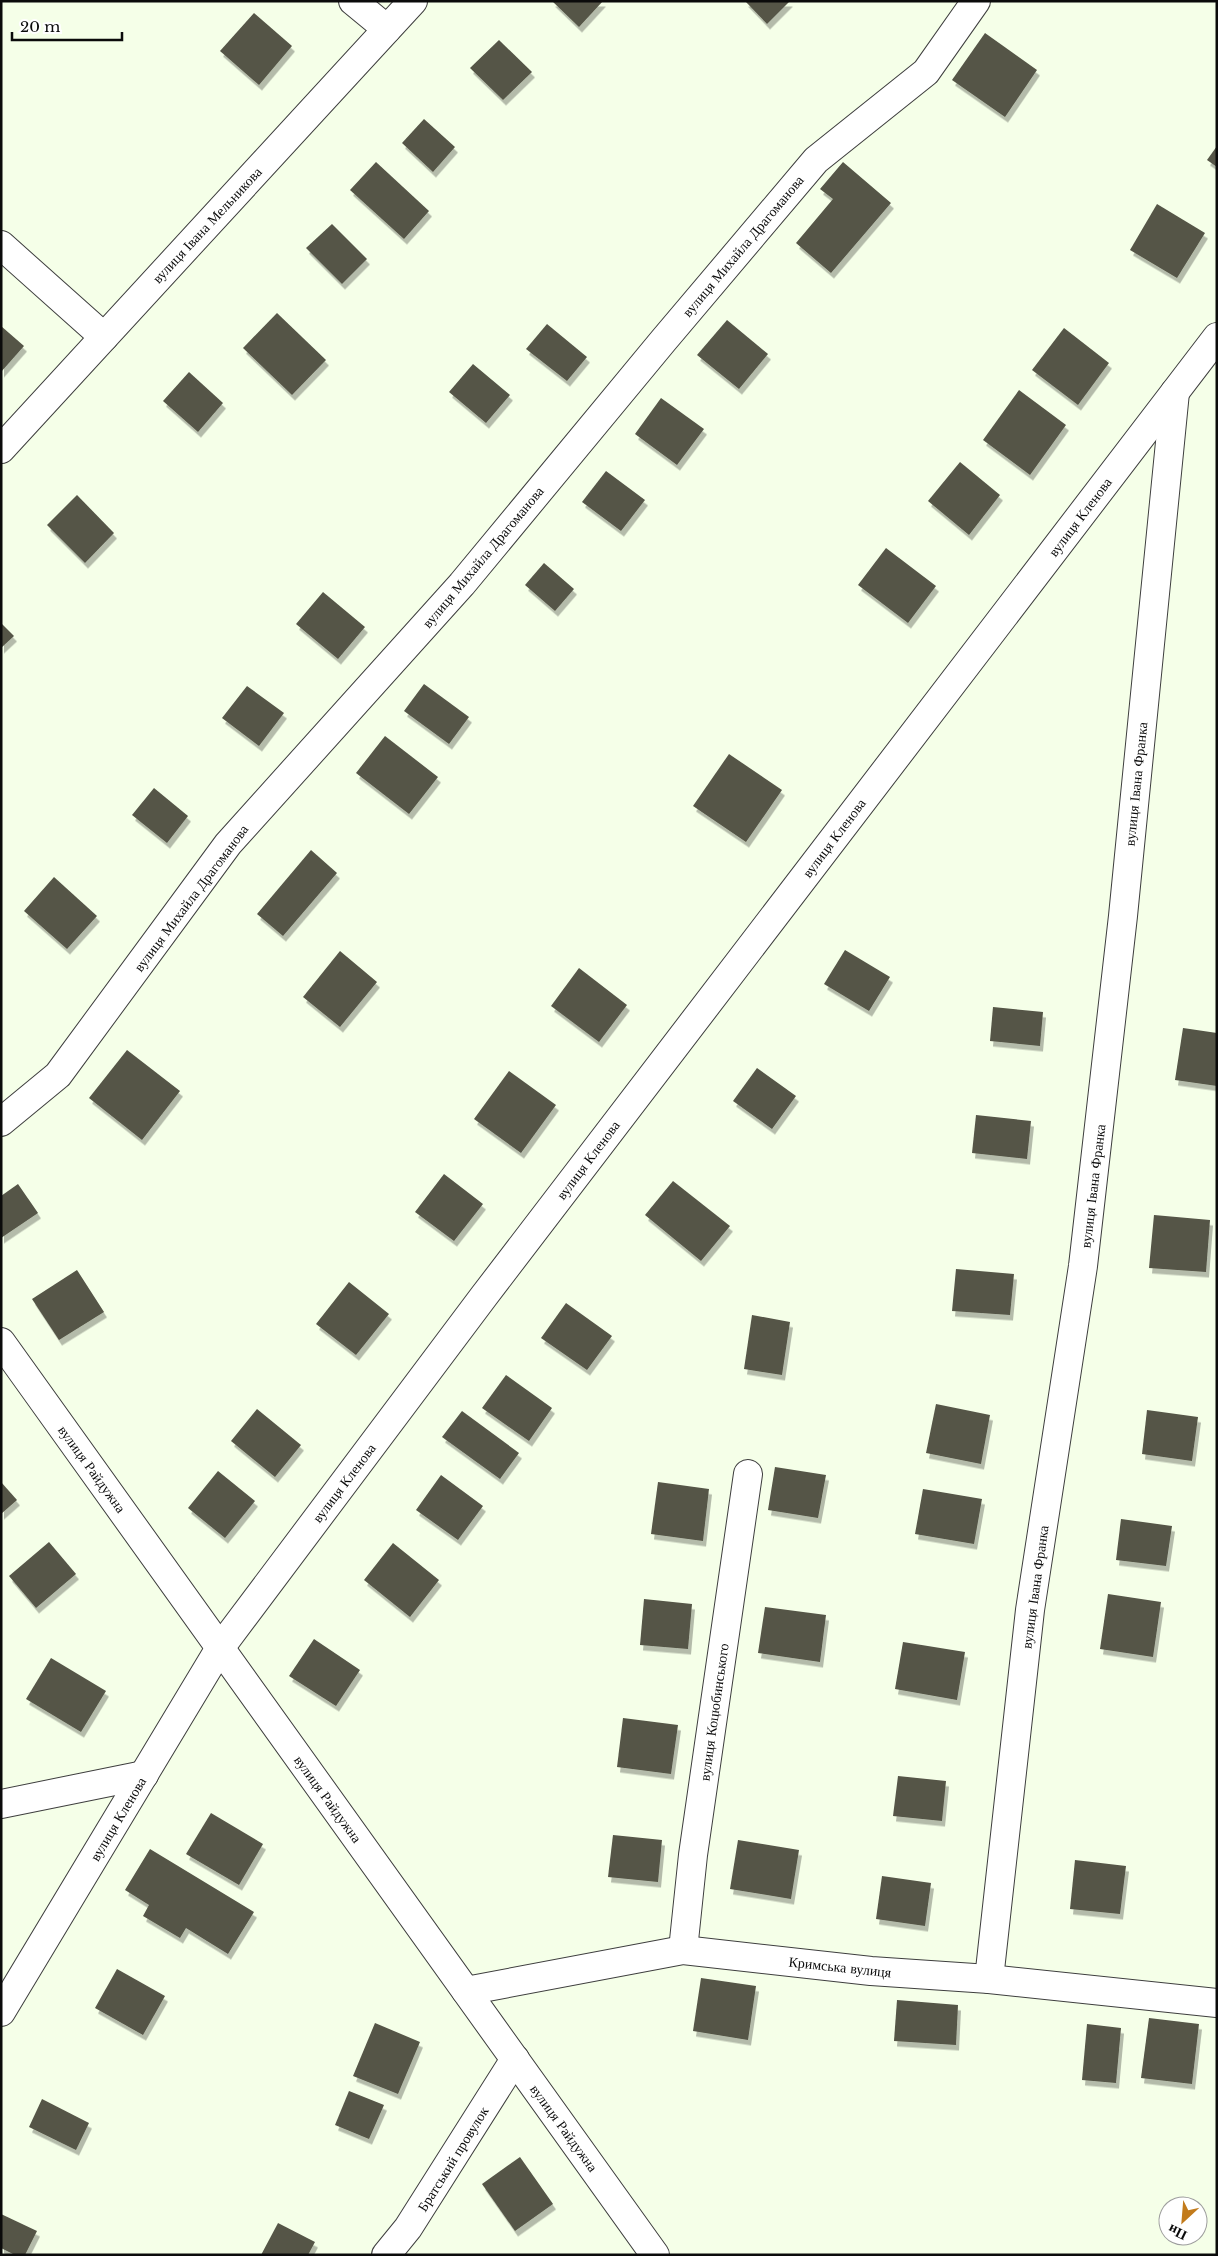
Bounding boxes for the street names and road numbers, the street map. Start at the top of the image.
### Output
street label: вулиця Івана Мельникова [148,163,266,287]
street label: вулиця Михайла Драгоманова [678,171,808,321]
street label: вулиця Кленова [1044,473,1116,560]
street label: вулиця Михайла Драгоманова [418,482,548,632]
street label: вулиця Івана Франка [1121,720,1152,847]
street label: вулиця Кленова [798,794,870,881]
street label: вулиця Михайла Драгоманова [130,820,253,975]
street label: вулиця Кленова [552,1116,624,1203]
street label: вулиця Івана Франка [1076,1122,1110,1249]
street label: вулиця Райдужна [54,1422,130,1517]
street label: вулиця Кленова [308,1439,380,1526]
street label: вулиця Івана Франка [1017,1523,1053,1650]
street label: вулиця Коцюбинського [695,1642,733,1782]
street label: вулиця Райдужна [290,1752,366,1847]
street label: вулиця Кленова [86,1773,150,1864]
street label: Кримська вулиця [788,1953,893,1981]
street label: вулиця Райдужна [526,2081,602,2176]
street label: Братський провулок [413,2103,493,2215]

